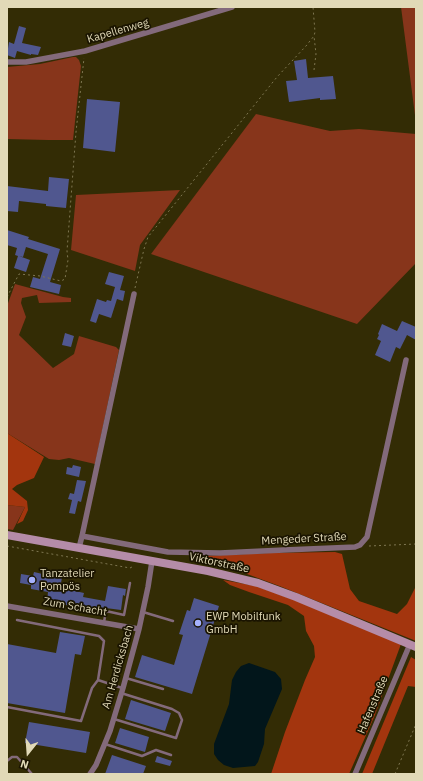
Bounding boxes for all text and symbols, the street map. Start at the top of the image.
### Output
street label: Kapellenweg [86,16,150,46]
street label: Mengeder Straße [261,530,347,548]
street label: Viktorstraße [188,550,250,576]
place label: Tanzatelier Pompös [40,567,94,593]
marker: Tanzatelier Pompös [27,575,37,585]
street label: Zum Schacht [42,595,108,619]
place label: EWP Mobilfunk GmbH [206,610,281,636]
marker: EWP Mobilfunk GmbH [193,618,203,628]
street label: Am Herdicksbach [100,623,136,711]
street label: Hafenstraße [355,674,391,736]
north arrow [8,733,48,773]
text: N [19,757,30,772]

